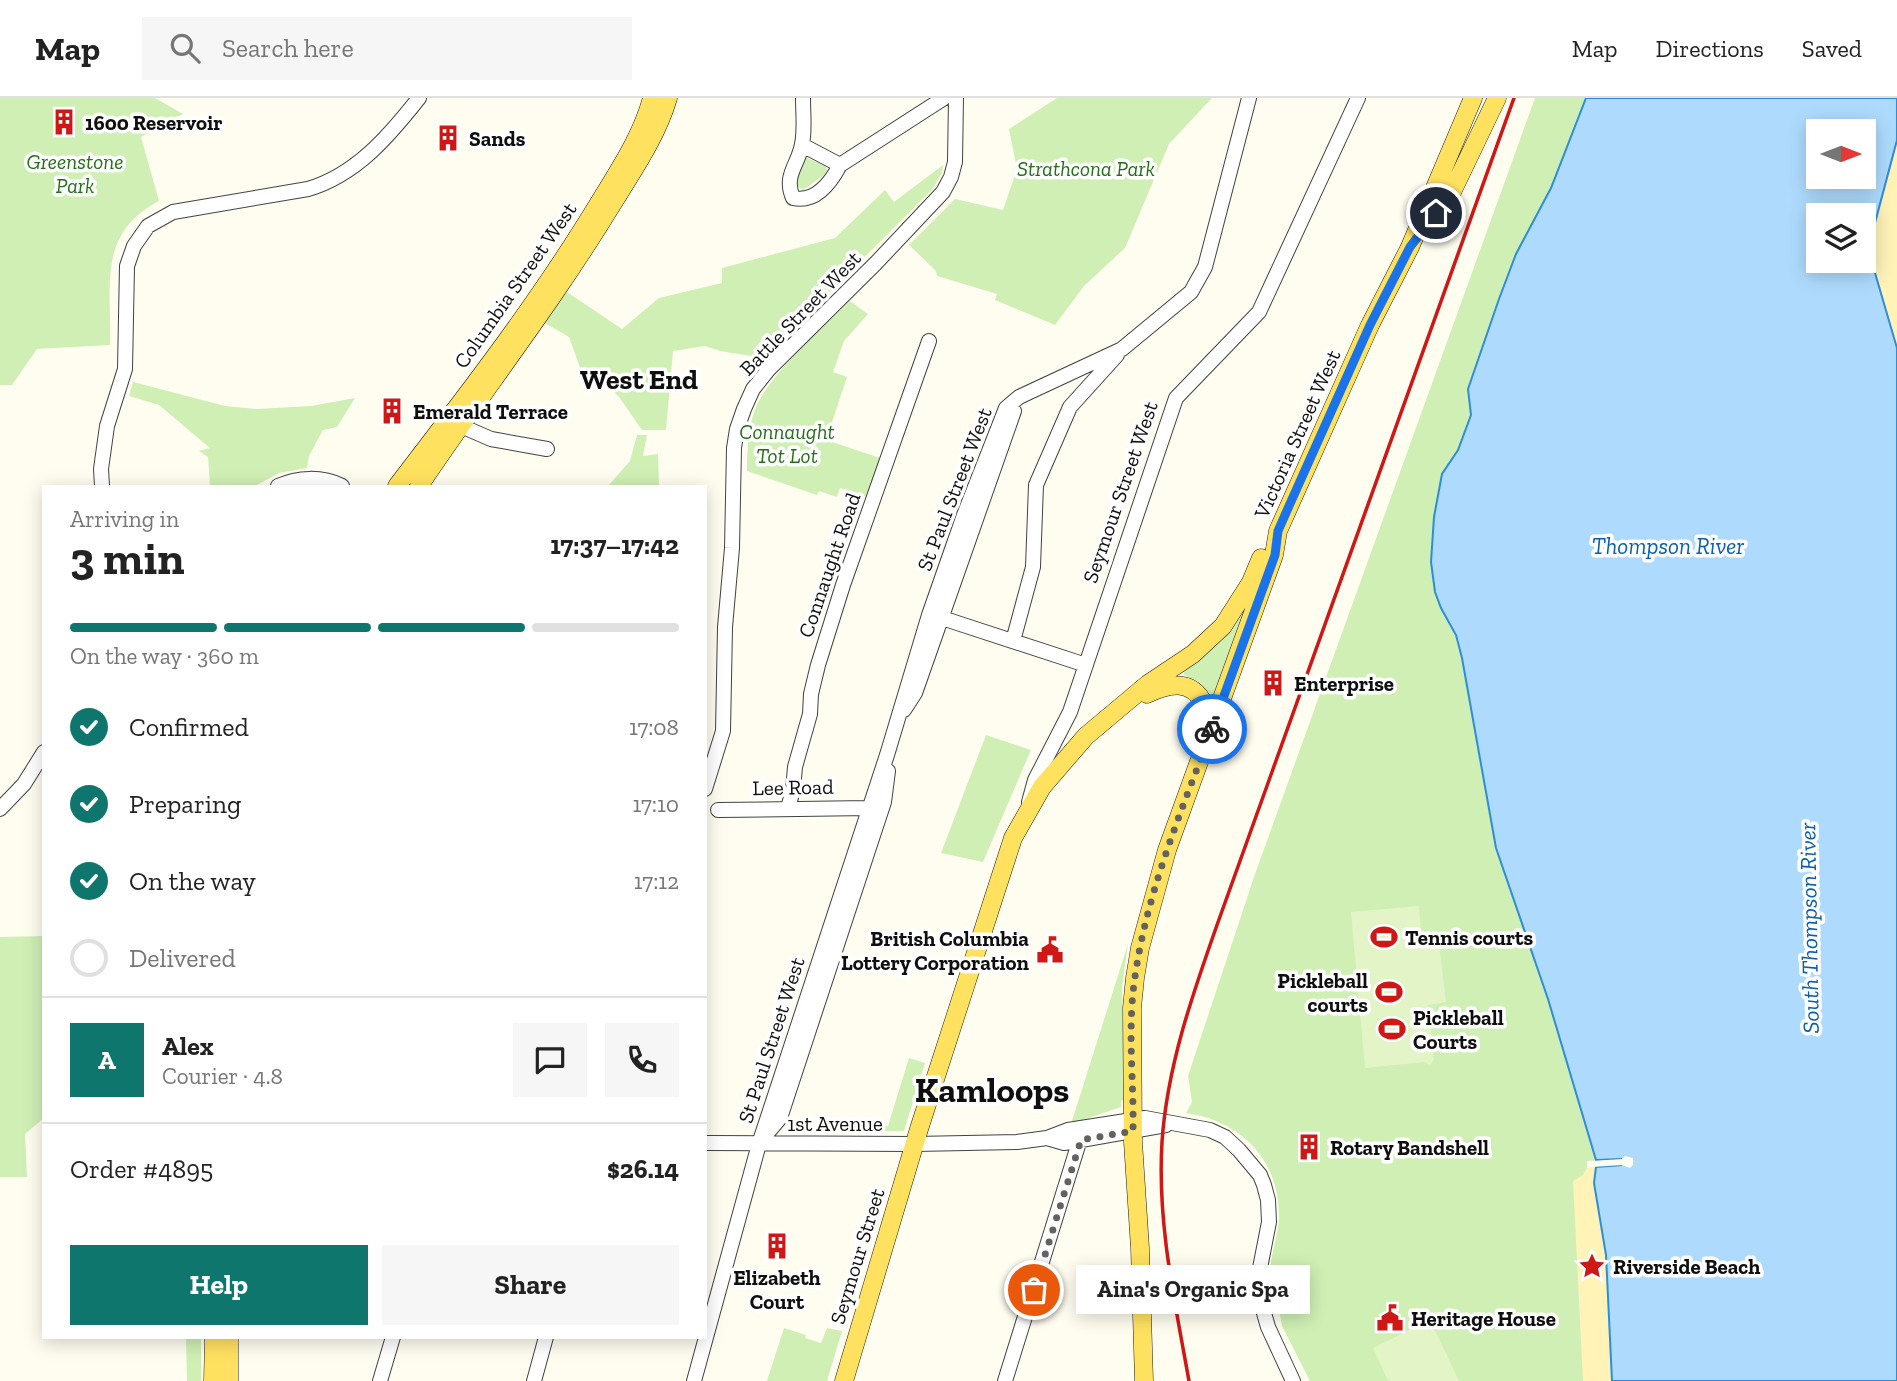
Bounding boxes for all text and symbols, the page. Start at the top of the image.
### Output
search box [142,17,632,80]
text: Map [35,29,100,68]
icon: search [166,29,204,67]
text: Search here [222,32,354,64]
text: Map [1572,34,1618,63]
text: Directions [1656,34,1764,63]
text: Saved [1802,34,1862,63]
building icon: 1600 Reservoir [49,107,79,137]
place label: 1600 Reservoir [85,110,223,135]
north arrow [1806,119,1876,189]
map controls [1806,119,1876,273]
building icon: Sands [433,123,463,153]
place label: Sands [469,126,526,151]
park label: Greenstone Park [27,149,123,198]
park label: Strathcona Park [1017,156,1155,181]
pin [1406,183,1466,243]
icon: home [1417,194,1455,232]
street label: Columbia Street West [448,197,582,373]
button: layers [1806,203,1876,273]
street label: Battle Street West [734,245,866,381]
street label: Victoria Street West [1248,346,1345,523]
district label: West End [580,363,698,396]
building icon: Emerald Terrace [377,396,407,426]
street label: Seymour Street West [1077,398,1163,586]
place label: Emerald Terrace [413,399,568,424]
street label: St Paul Street West [911,404,997,574]
park label: Connaught Tot Lot [739,419,835,468]
street label: Connaught Road [793,489,866,641]
text: Arriving in [70,505,179,533]
text: 17:37–17:42 [550,529,679,561]
text: 3 min [70,531,184,586]
water label: Thompson River [1592,532,1744,560]
text: On the way · 360 m [70,642,259,670]
building icon: Enterprise [1258,668,1288,698]
place label: Enterprise [1294,671,1394,696]
courier [1177,694,1247,764]
icon: check [70,708,108,746]
icon: bike [1193,710,1231,748]
text: Confirmed [129,711,249,743]
text: 17:08 [629,713,679,741]
street label: Lee Road [752,774,834,800]
icon: check [70,785,108,823]
text: Preparing [129,788,241,820]
text: 17:10 [632,790,679,818]
water label: South Thompson River [1793,822,1825,1034]
icon: check [70,862,108,900]
text: On the way [129,865,256,897]
text: 17:12 [634,867,679,895]
sports icon: Tennis courts [1369,922,1399,952]
place label: Tennis courts [1405,925,1533,950]
place label: British Columbia Lottery Corporation [841,926,1030,975]
public building icon: British Columbia Lottery Corporation [1035,935,1065,965]
text: Delivered [129,942,236,974]
street label: St Paul Street West [732,954,810,1126]
place label: Pickleball courts [1277,968,1368,1017]
sports icon: Pickleball courts [1374,977,1404,1007]
place label: Pickleball Courts [1413,1005,1504,1054]
sports icon: Pickleball Courts [1377,1014,1407,1044]
button: chat [513,1023,587,1097]
button: phone [605,1023,679,1097]
text: Alex [162,1030,214,1062]
text: A [98,1044,116,1076]
text: Courier · 4.8 [162,1062,283,1090]
district label: Kamloops [915,1069,1069,1111]
street label: 1st Avenue [787,1111,883,1136]
building icon: Rotary Bandshell [1294,1132,1324,1162]
place label: Rotary Bandshell [1330,1135,1489,1160]
text: Order #4895 [70,1153,213,1185]
text: $26.14 [607,1153,679,1185]
street label: Seymour Street [824,1185,890,1327]
building icon: Elizabeth Court [762,1231,792,1261]
button: Help [70,1245,368,1325]
button: Share [382,1245,679,1325]
place icon: Riverside Beach [1577,1251,1607,1281]
place label: Riverside Beach [1613,1254,1760,1279]
pin [1004,1260,1064,1320]
place label: Elizabeth Court [733,1265,821,1314]
callout: Aina's Organic Spa [1076,1266,1310,1314]
icon: bag [1015,1271,1053,1309]
text: Aina's Organic Spa [1097,1275,1289,1303]
public building icon: Heritage House [1375,1303,1405,1333]
place label: Heritage House [1411,1306,1556,1331]

